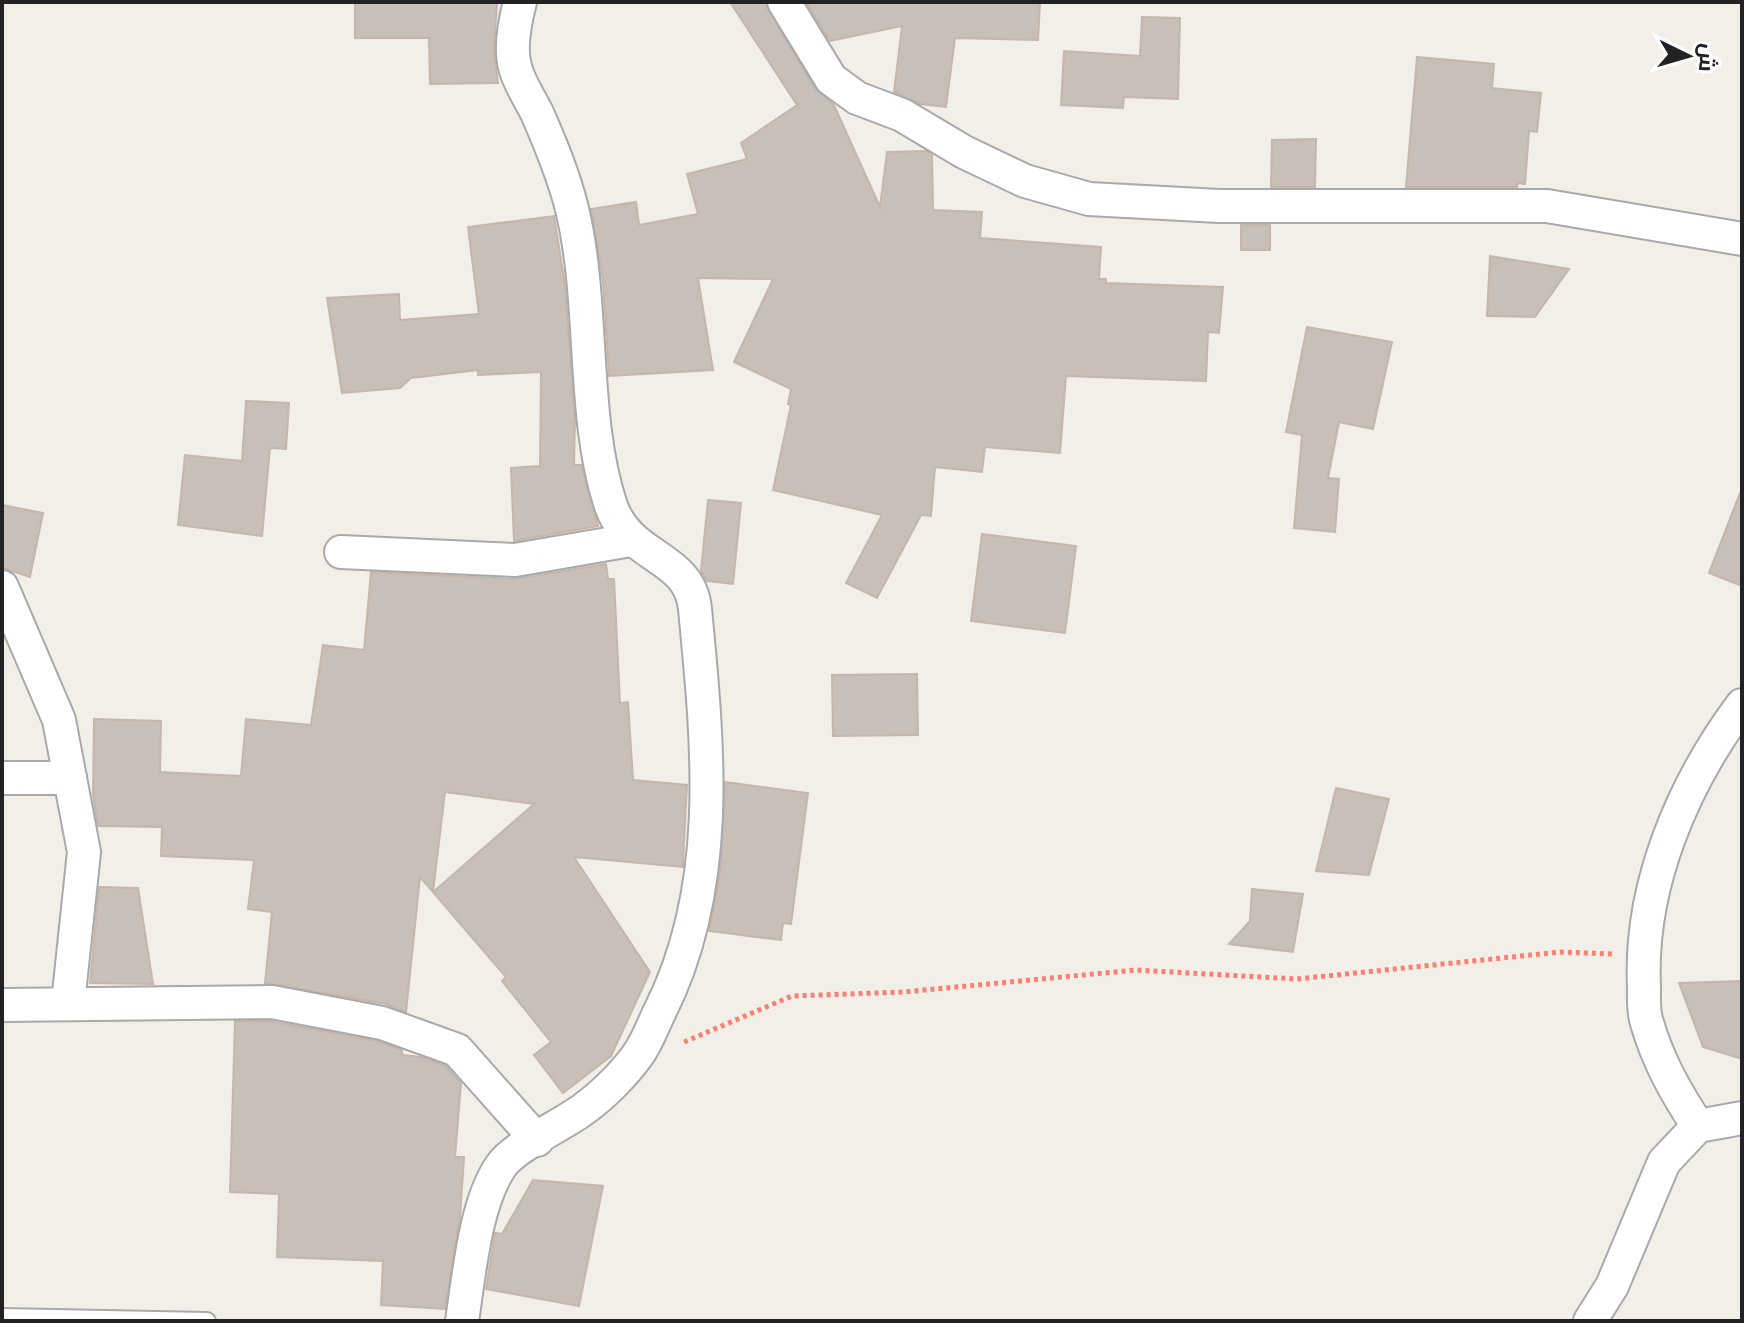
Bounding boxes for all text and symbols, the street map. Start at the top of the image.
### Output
north arrow [1648,16,1728,96]
text: ش [1692,42,1721,73]

